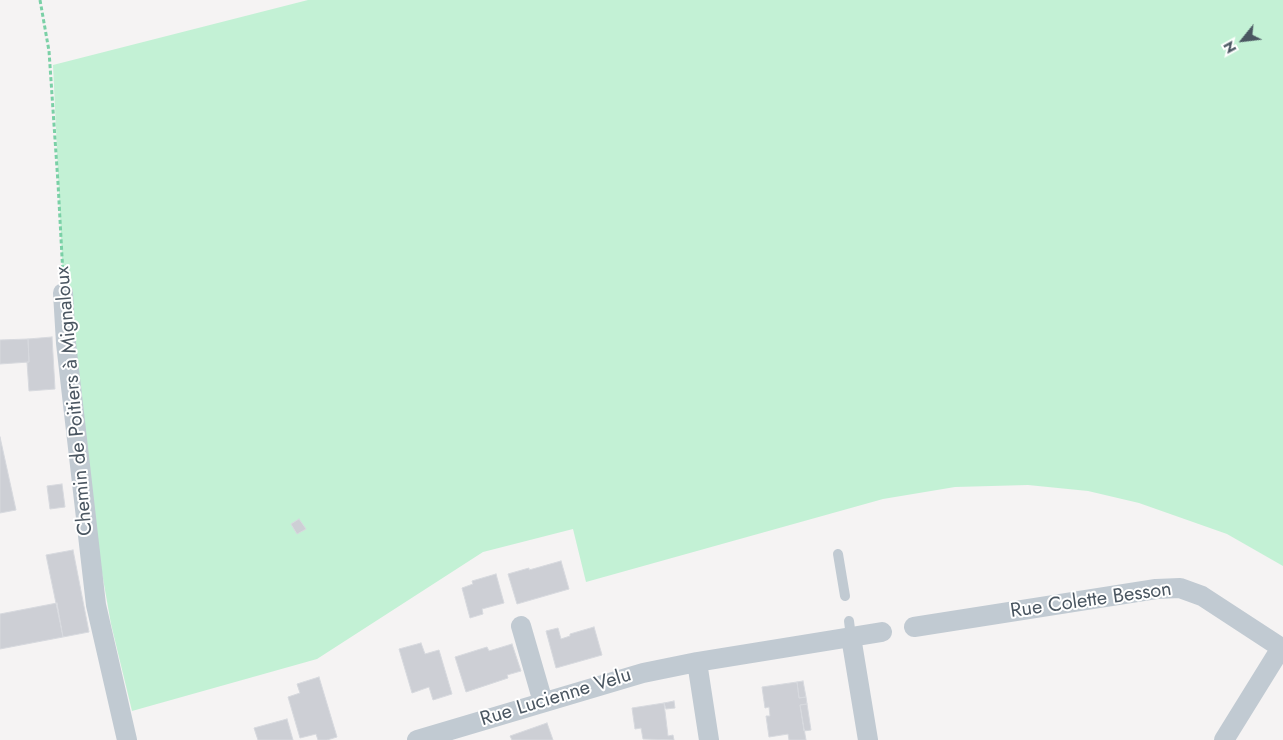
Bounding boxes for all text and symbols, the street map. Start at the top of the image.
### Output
north arrow [1218,15,1268,65]
text: N [1218,38,1241,57]
street label: Chemin de Poitiers à Mignaloux [51,265,99,537]
street label: Rue Colette Besson [1009,578,1173,624]
street label: Rue Lucienne Velu [478,664,634,732]

